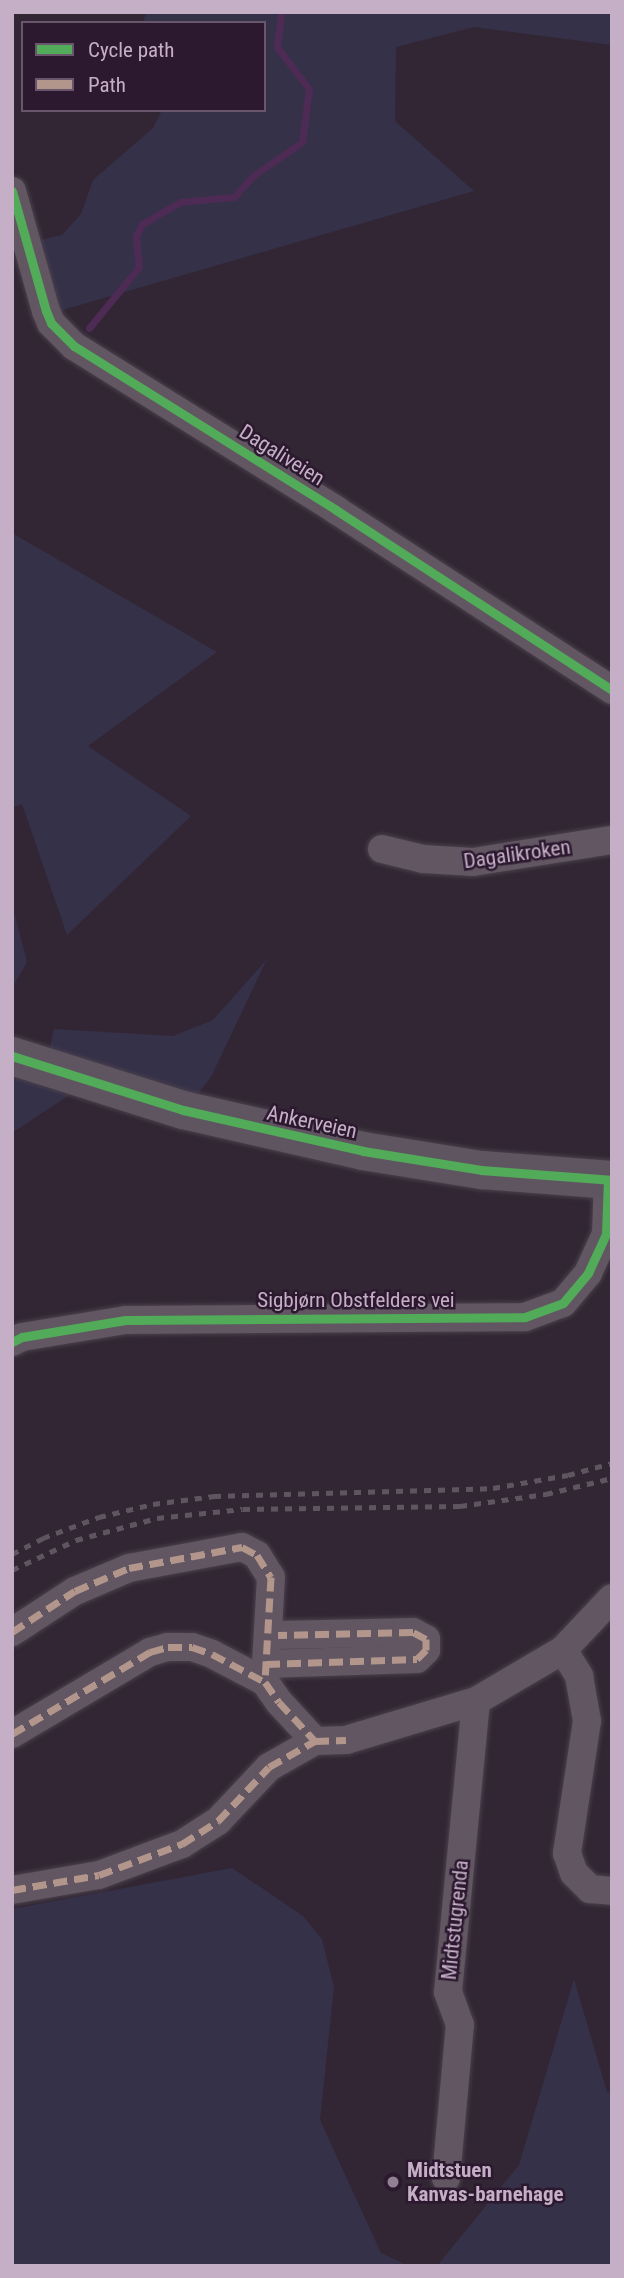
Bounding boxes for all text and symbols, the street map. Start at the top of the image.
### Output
legend [21,21,266,112]
text: Cycle path [88,38,174,62]
text: Path [88,73,126,97]
street label: Dagaliveien [235,419,329,491]
street label: Dagalikroken [462,834,572,874]
street label: Ankerveien [265,1100,359,1144]
street label: Sigbjørn Obstfelders vei [257,1287,455,1313]
street label: Midtstugrenda [436,1859,474,1981]
place label: Midtstuen Kanvas-barnehage [407,2157,564,2207]
marker: Midtstuen Kanvas-barnehage [385,2174,401,2190]

